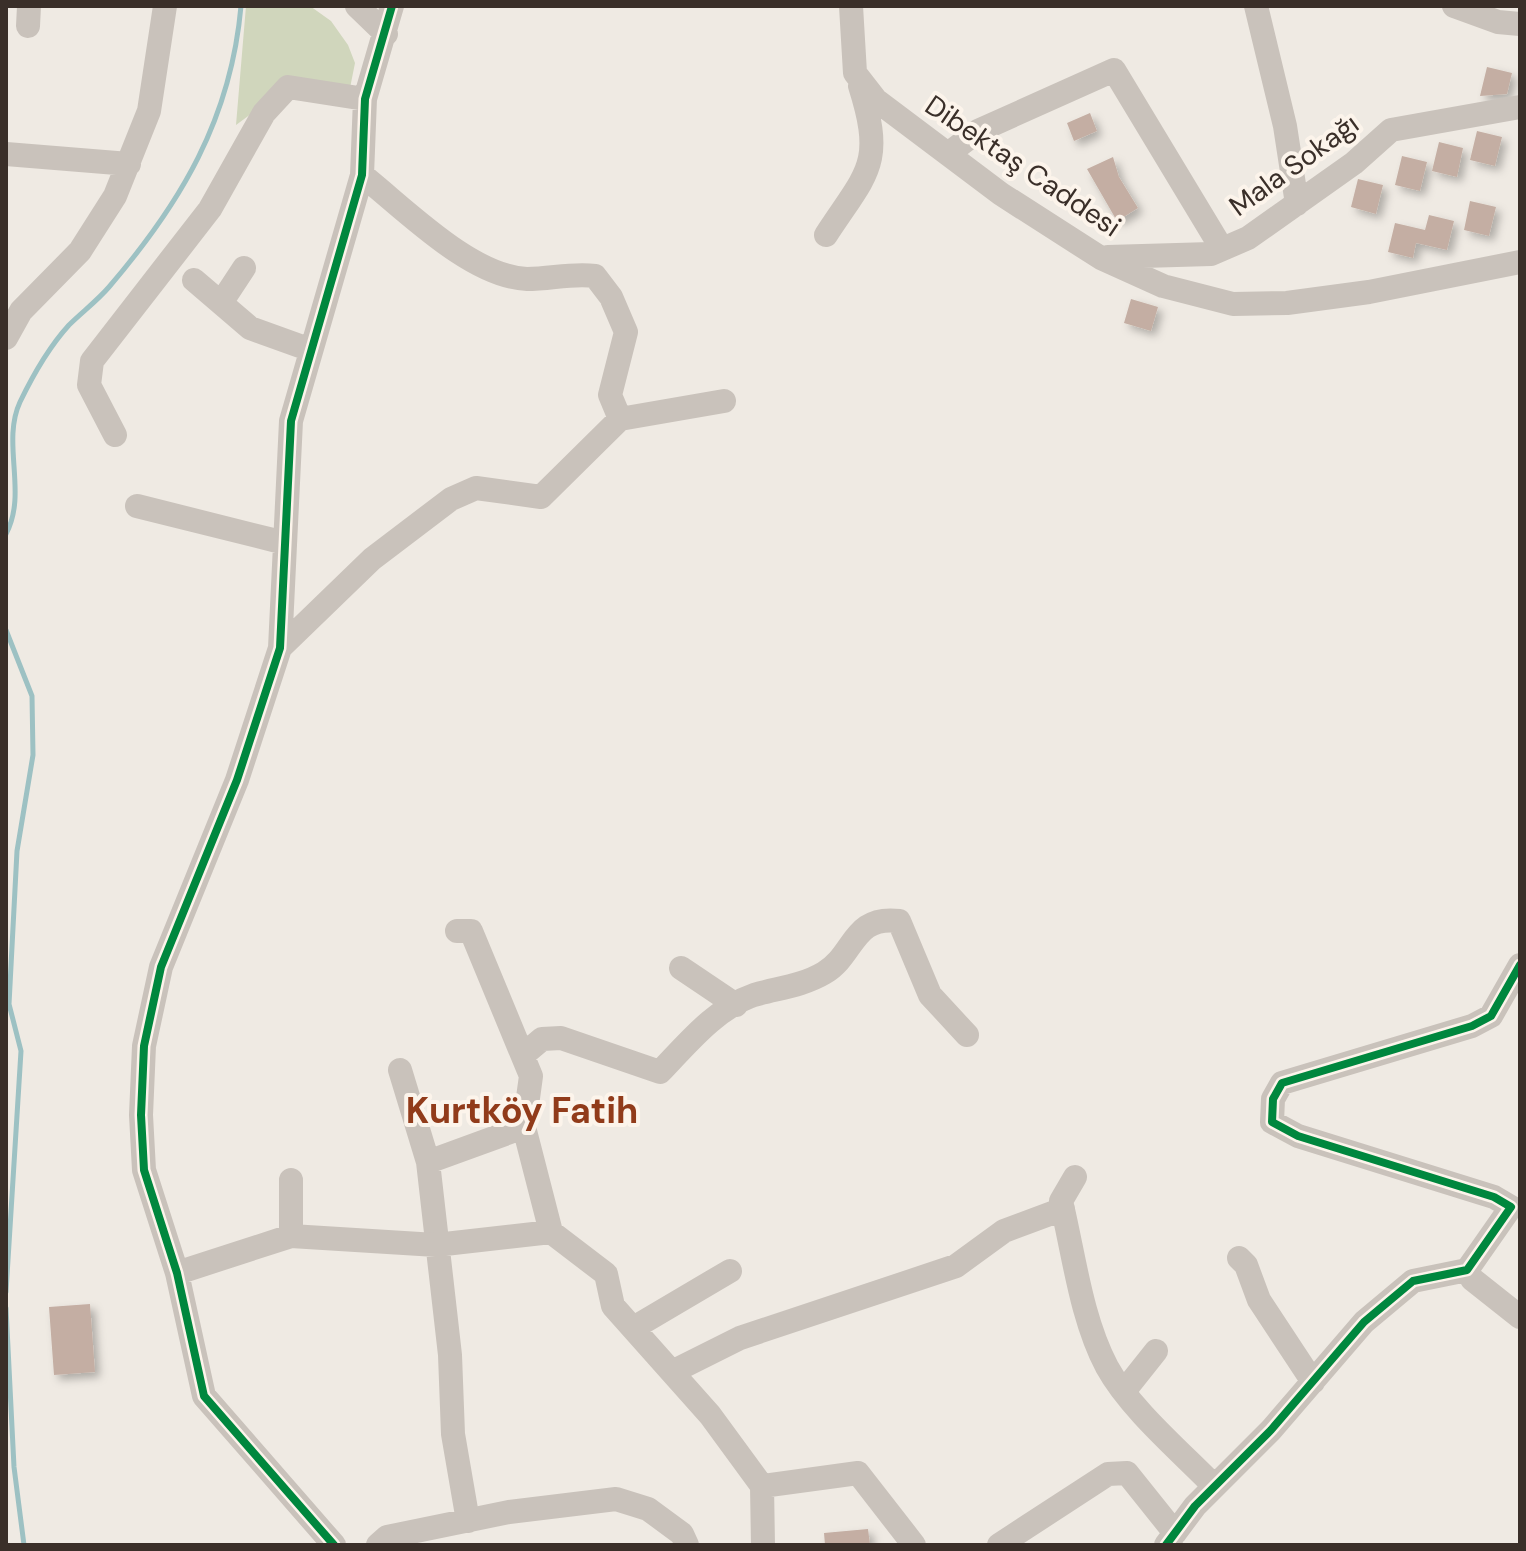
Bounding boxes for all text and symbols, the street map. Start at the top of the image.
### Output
street label: Dibektaş Caddesi [918,87,1128,245]
street label: Mala Sokağı [1222,105,1366,225]
district label: Kurtköy Fatih [406,1087,638,1134]

